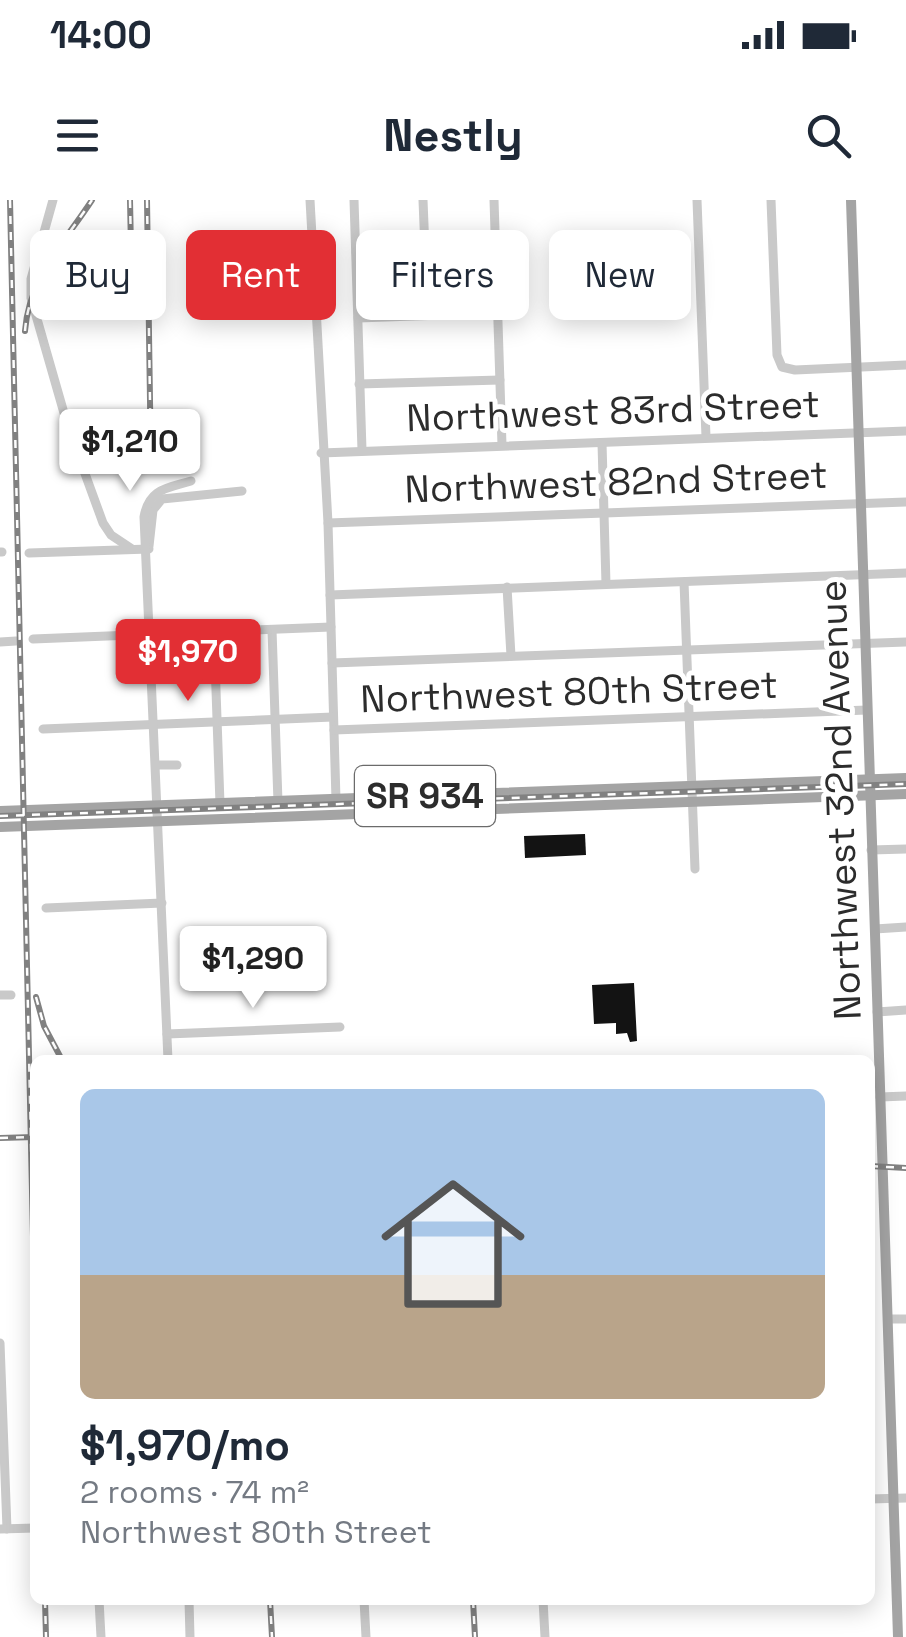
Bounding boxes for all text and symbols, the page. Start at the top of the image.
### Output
text: 14:00 [50,11,152,59]
text: Nestly [383,107,523,164]
icon: menu [50,108,105,163]
icon: search [801,108,856,163]
chip: Buy [30,230,166,320]
chip: Rent [186,230,336,320]
chip: Filters [356,230,529,320]
chip: New [549,230,691,320]
street label: Northwest 83rd Street [405,380,821,442]
pin: $1,210 [49,409,211,494]
text: $1,210 [81,421,179,461]
street label: Northwest 82nd Street [404,451,828,513]
street label: Northwest 32nd Avenue [808,579,872,1021]
pin: $1,970 [107,619,269,704]
text: $1,970 [138,631,238,671]
street label: Northwest 80th Street [359,661,779,723]
road number: SR 934 [355,766,495,826]
pin: $1,290 [172,926,334,1011]
text: $1,290 [202,938,304,978]
icon: home [363,1154,543,1334]
text: $1,970/mo [80,1419,290,1472]
text: 2 rooms · 74 m² [80,1472,309,1512]
text: Northwest 80th Street [80,1512,432,1552]

